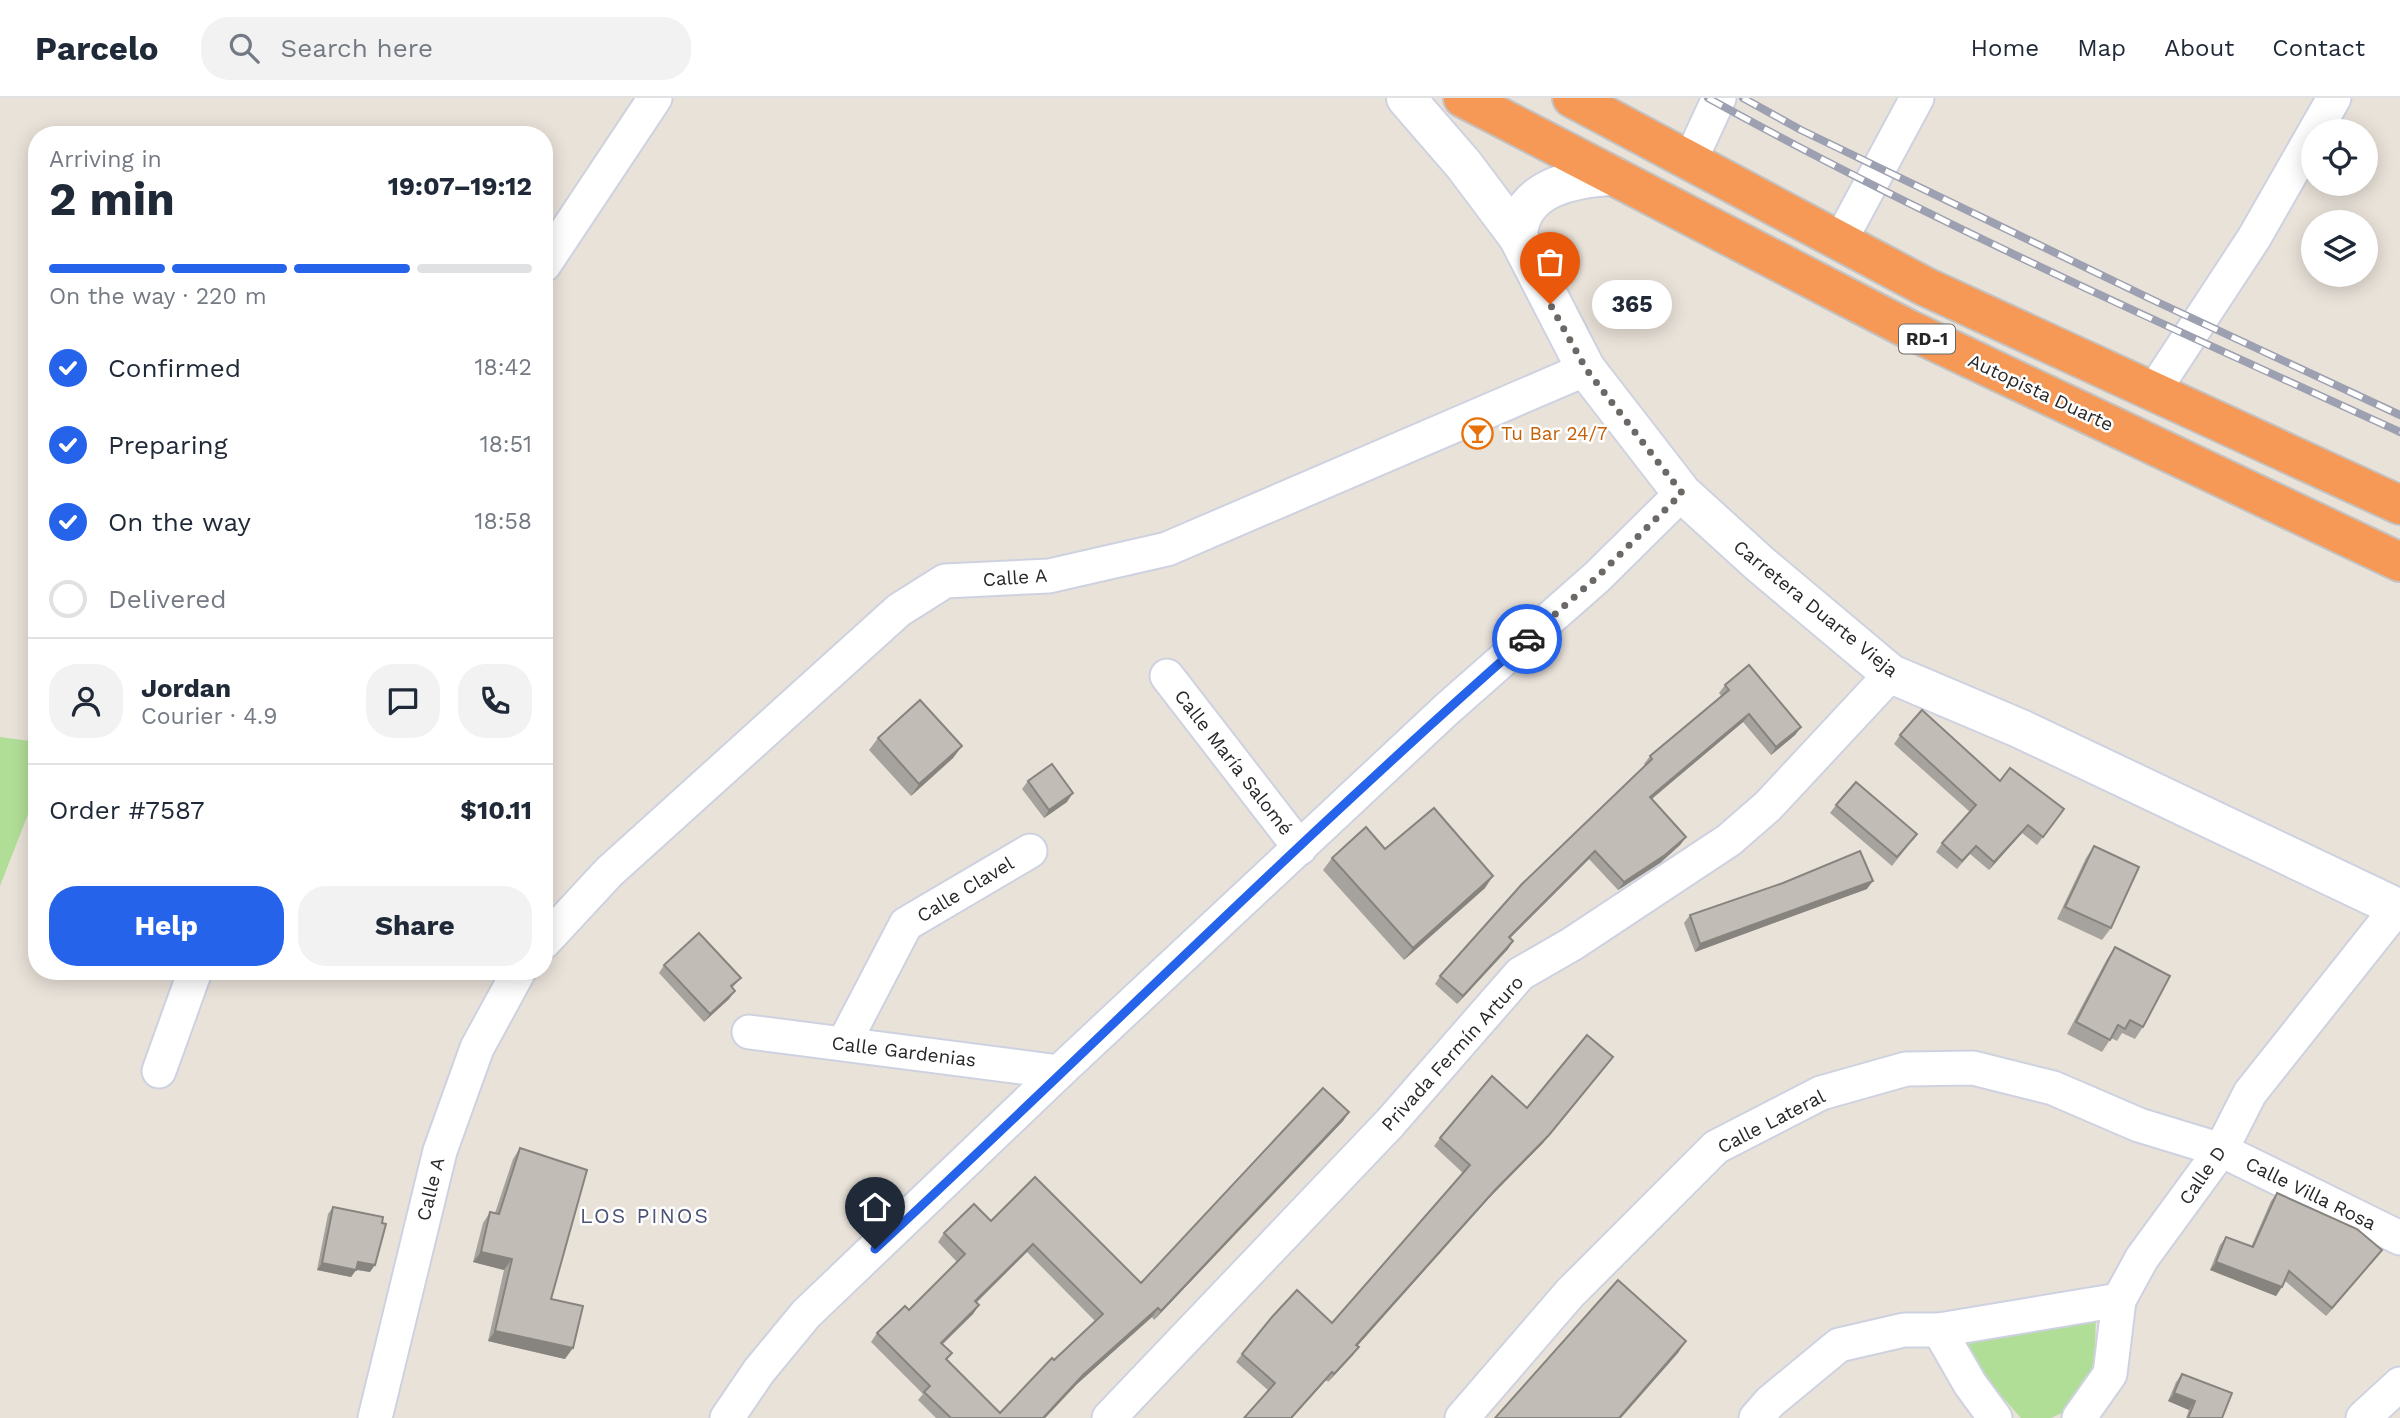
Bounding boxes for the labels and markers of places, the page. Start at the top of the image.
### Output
pin [1520,232,1580,304]
callout: 365 [1592,280,1672,328]
bar icon: Tu Bar 24/7 [1461,416,1495,450]
place label: Tu Bar 24/7 [1501,422,1607,445]
pin [845,1177,905,1249]

